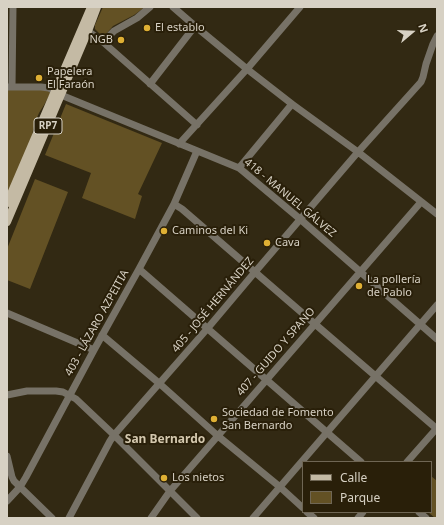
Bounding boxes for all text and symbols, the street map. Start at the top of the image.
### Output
north arrow [392,12,432,52]
place label: El establo [155,21,205,35]
text: N [415,21,432,35]
marker: El establo [142,23,152,33]
place label: NGB [89,33,113,47]
marker: NGB [116,35,126,45]
place label: Papelera El Faraón [47,65,95,91]
marker: Papelera El Faraón [34,73,44,83]
road number: RP7 [34,118,62,134]
street label: 418 - MANUEL GÁLVEZ [241,156,339,240]
place label: Caminos del Ki [172,224,248,238]
marker: Caminos del Ki [159,226,169,236]
place label: Cava [275,236,300,250]
marker: Cava [262,238,272,248]
street label: 405 - JOSÉ HERNÁNDEZ [169,255,257,355]
street label: 403 - LÁZARO AZPEITIA [62,268,132,378]
place label: La pollería de Pablo [367,273,421,299]
marker: La pollería de Pablo [354,281,364,291]
street label: 407 - GUIDO Y SPANO [234,305,318,399]
place label: Sociedad de Fomento San Bernardo [222,406,334,432]
marker: Sociedad de Fomento San Bernardo [209,414,219,424]
district label: San Bernardo [125,433,205,447]
legend [302,461,432,513]
text: Calle [340,469,367,486]
place label: Los nietos [172,471,224,485]
marker: Los nietos [159,473,169,483]
text: Parque [340,489,380,506]

